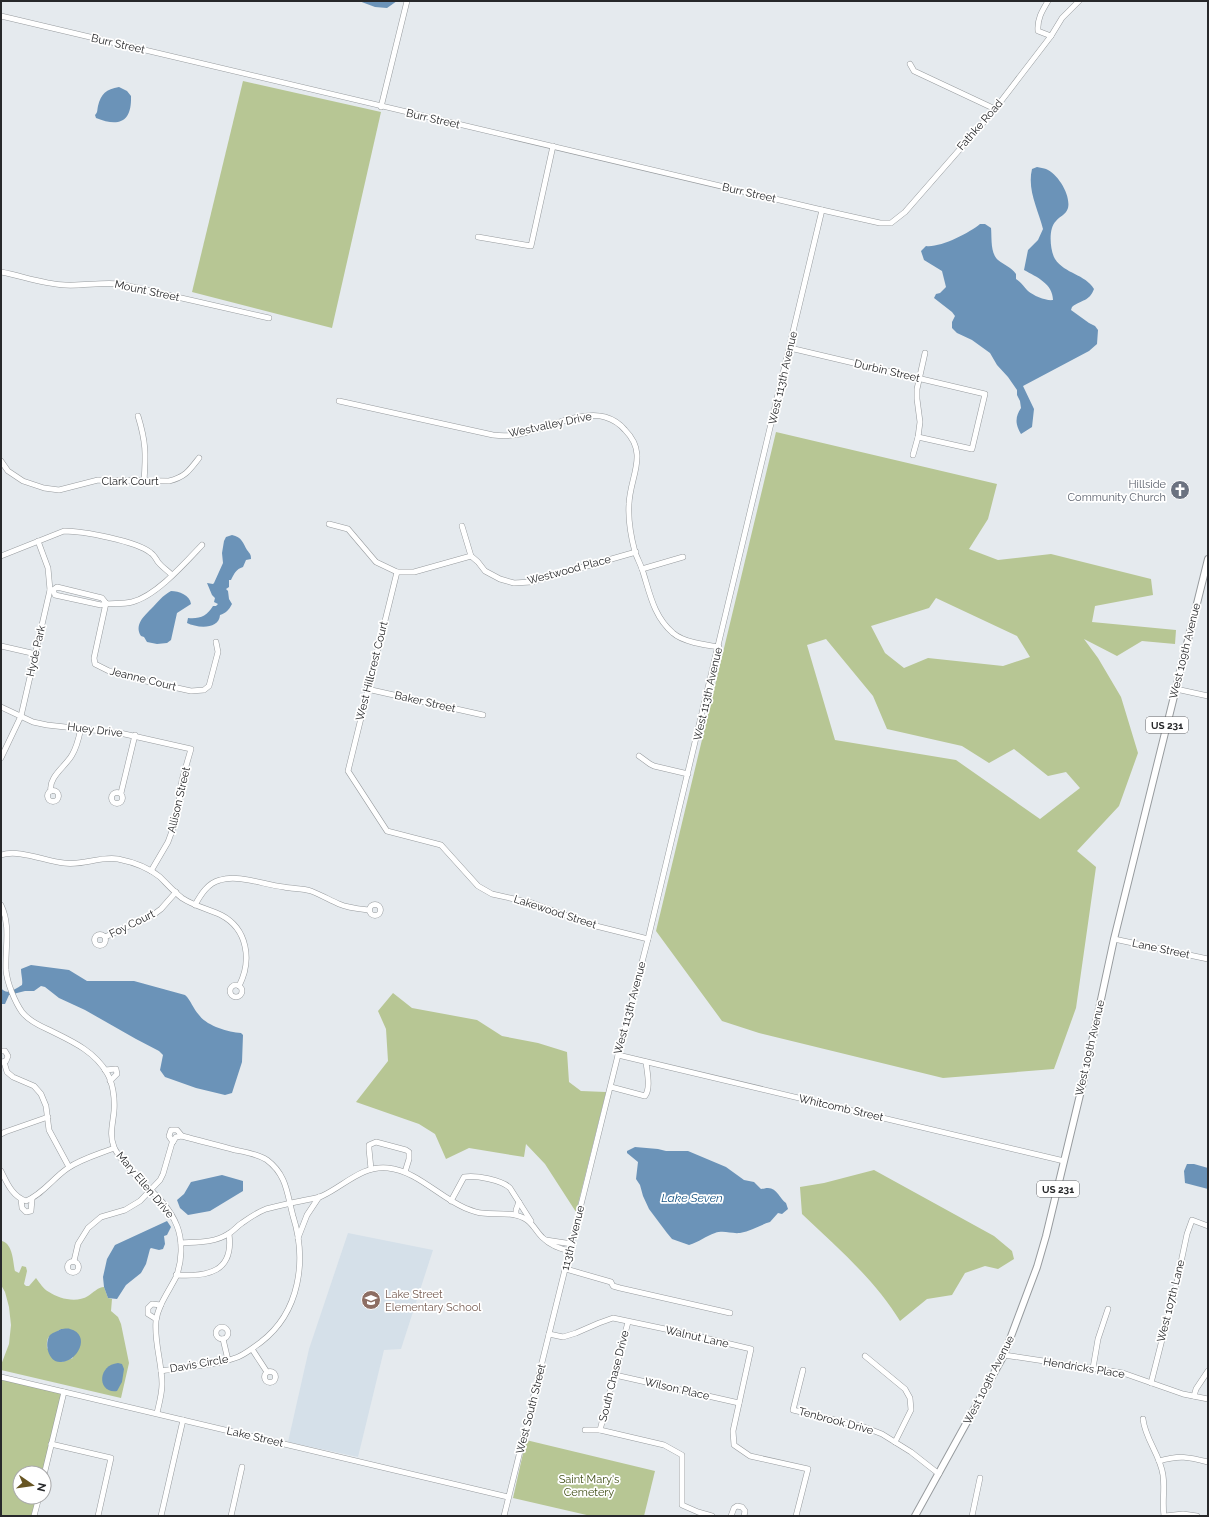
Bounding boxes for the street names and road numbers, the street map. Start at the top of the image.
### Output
street label: Burr Street [90,32,146,57]
street label: Fathke Road [954,97,1006,153]
street label: Burr Street [405,107,461,132]
street label: Burr Street [721,181,777,206]
street label: Mount Street [113,278,181,304]
street label: West 113th Avenue [766,329,800,426]
street label: Durbin Street [853,357,921,385]
street label: Westvalley Drive [507,410,593,440]
street label: Clark Court [101,475,159,488]
street label: Westwood Place [526,552,613,587]
street label: West 109th Avenue [1167,601,1203,700]
street label: West Hillcrest Court [353,620,391,722]
street label: Hyde Park [24,624,48,678]
street label: West 113th Avenue [691,645,725,742]
street label: Jeanne Court [108,664,178,694]
street label: Baker Street [393,689,457,715]
road number: US 231 [1146,717,1188,733]
street label: Huey Drive [67,720,124,740]
street label: Allison Street [165,765,193,834]
street label: Lakewood Street [512,892,598,932]
street label: Foy Court [107,907,157,941]
street label: Lane Street [1131,937,1191,962]
street label: West 113th Avenue [611,960,649,1056]
street label: West 109th Avenue [1073,998,1107,1097]
street label: Whitcomb Street [797,1092,885,1124]
street label: Mary Ellen Drive [113,1149,177,1221]
road number: US 231 [1037,1181,1079,1197]
street label: 113th Avenue [559,1204,587,1272]
street label: West 107th Lane [1154,1258,1188,1344]
street label: Walnut Lane [664,1323,730,1351]
street label: South Chase Drive [596,1329,632,1423]
street label: West 109th Avenue [961,1333,1017,1427]
street label: Davis Circle [169,1352,230,1376]
street label: Hendricks Place [1042,1355,1126,1381]
street label: West South Street [514,1362,549,1455]
street label: Wilson Place [643,1375,711,1403]
street label: Tenbrook Drive [797,1405,875,1437]
street label: Lake Street [225,1424,285,1450]

